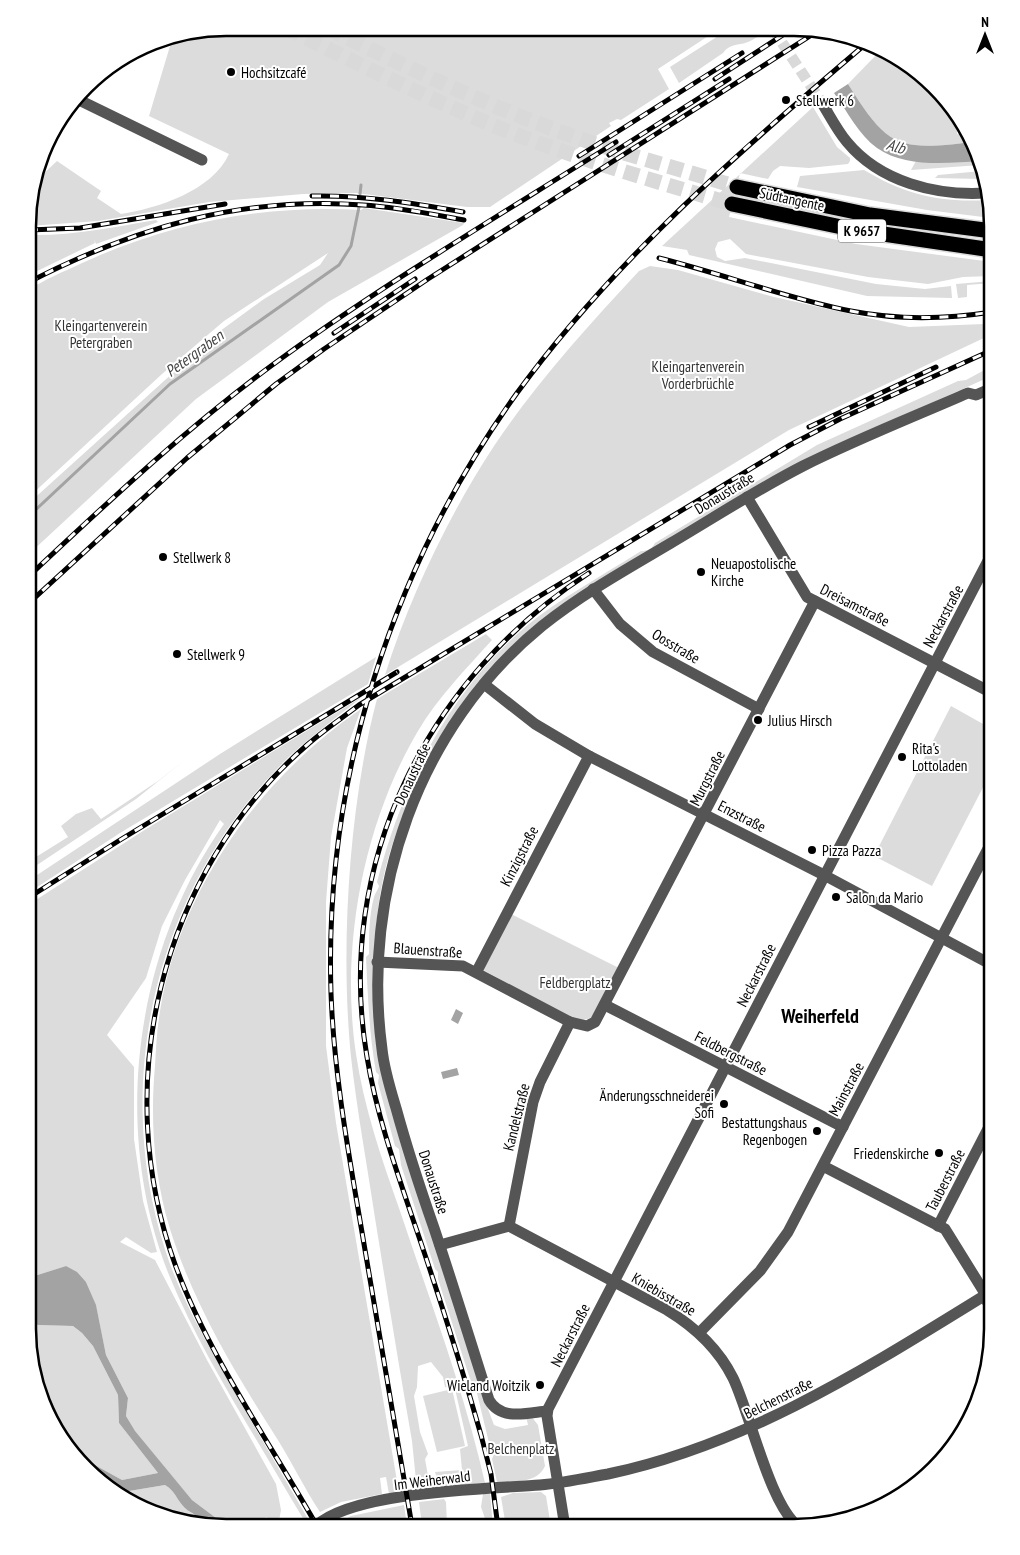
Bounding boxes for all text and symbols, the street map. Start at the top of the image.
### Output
north arrow [960,10,1010,60]
text: N [981,13,989,31]
place label: Hochsitzcafé [241,63,306,82]
marker: Hochsitzcafé [225,66,237,78]
place label: Stellwerk 6 [796,91,854,110]
marker: Stellwerk 6 [780,94,792,106]
water label: Alb [884,134,909,158]
street label: Südtangente [758,183,826,215]
road number: K 9657 [838,220,886,242]
park label: Kleingartenverein Petergraben [55,316,147,352]
water label: Petergraben [161,325,228,381]
park label: Kleingartenverein Vorderbrüchle [652,357,744,393]
street label: Donaustraße [691,468,757,518]
place label: Stellwerk 8 [173,548,231,567]
marker: Stellwerk 8 [157,551,169,563]
place label: Neuapostolische Kirche [711,554,796,590]
marker: Neuapostolische Kirche [695,566,707,578]
street label: Dreisamstraße [817,579,893,631]
street label: Neckarstraße [919,581,967,651]
street label: Oosstraße [649,624,703,668]
place label: Stellwerk 9 [187,645,245,664]
marker: Stellwerk 9 [171,648,183,660]
place label: Julius Hirsch [767,711,832,730]
marker: Julius Hirsch [752,714,764,726]
place label: Rita's Lottoladen [912,739,967,775]
street label: Donaustraße [389,740,435,808]
street label: Murgstraße [685,747,729,809]
marker: Rita's Lottoladen [896,751,908,763]
street label: Enzstraße [715,796,769,836]
street label: Kinzigstraße [496,823,542,889]
place label: Pizza Pazza [822,841,881,860]
marker: Pizza Pazza [806,844,818,856]
place label: Salon da Mario [846,888,923,907]
marker: Salon da Mario [830,891,842,903]
street label: Blauenstraße [393,938,463,962]
street label: Neckarstraße [732,940,780,1010]
park label: Feldbergplatz [539,973,611,992]
district label: Weiherfeld [780,1003,859,1029]
street label: Feldbergstraße [692,1027,770,1079]
street label: Mainstraße [824,1059,868,1119]
street label: Kandelstraße [498,1081,534,1153]
place label: Änderungsschneiderei Sofi [600,1086,714,1122]
marker: Änderungsschneiderei Sofi [718,1098,730,1110]
place label: Bestattungshaus Regenbogen [721,1113,807,1149]
marker: Bestattungshaus Regenbogen [811,1125,823,1137]
place label: Friedenskirche [854,1144,929,1163]
street label: Tauberstraße [921,1146,969,1214]
marker: Friedenskirche [933,1147,945,1159]
street label: Donaustraße [415,1148,453,1216]
street label: Kniebisstraße [629,1268,699,1320]
street label: Neckarstraße [546,1300,594,1370]
street label: Belchenstraße [740,1373,816,1423]
place label: Wieland Woitzik [447,1376,530,1395]
marker: Wieland Woitzik [534,1379,546,1391]
park label: Belchenplatz [487,1439,555,1458]
street label: Im Weiherwald [393,1466,471,1494]

